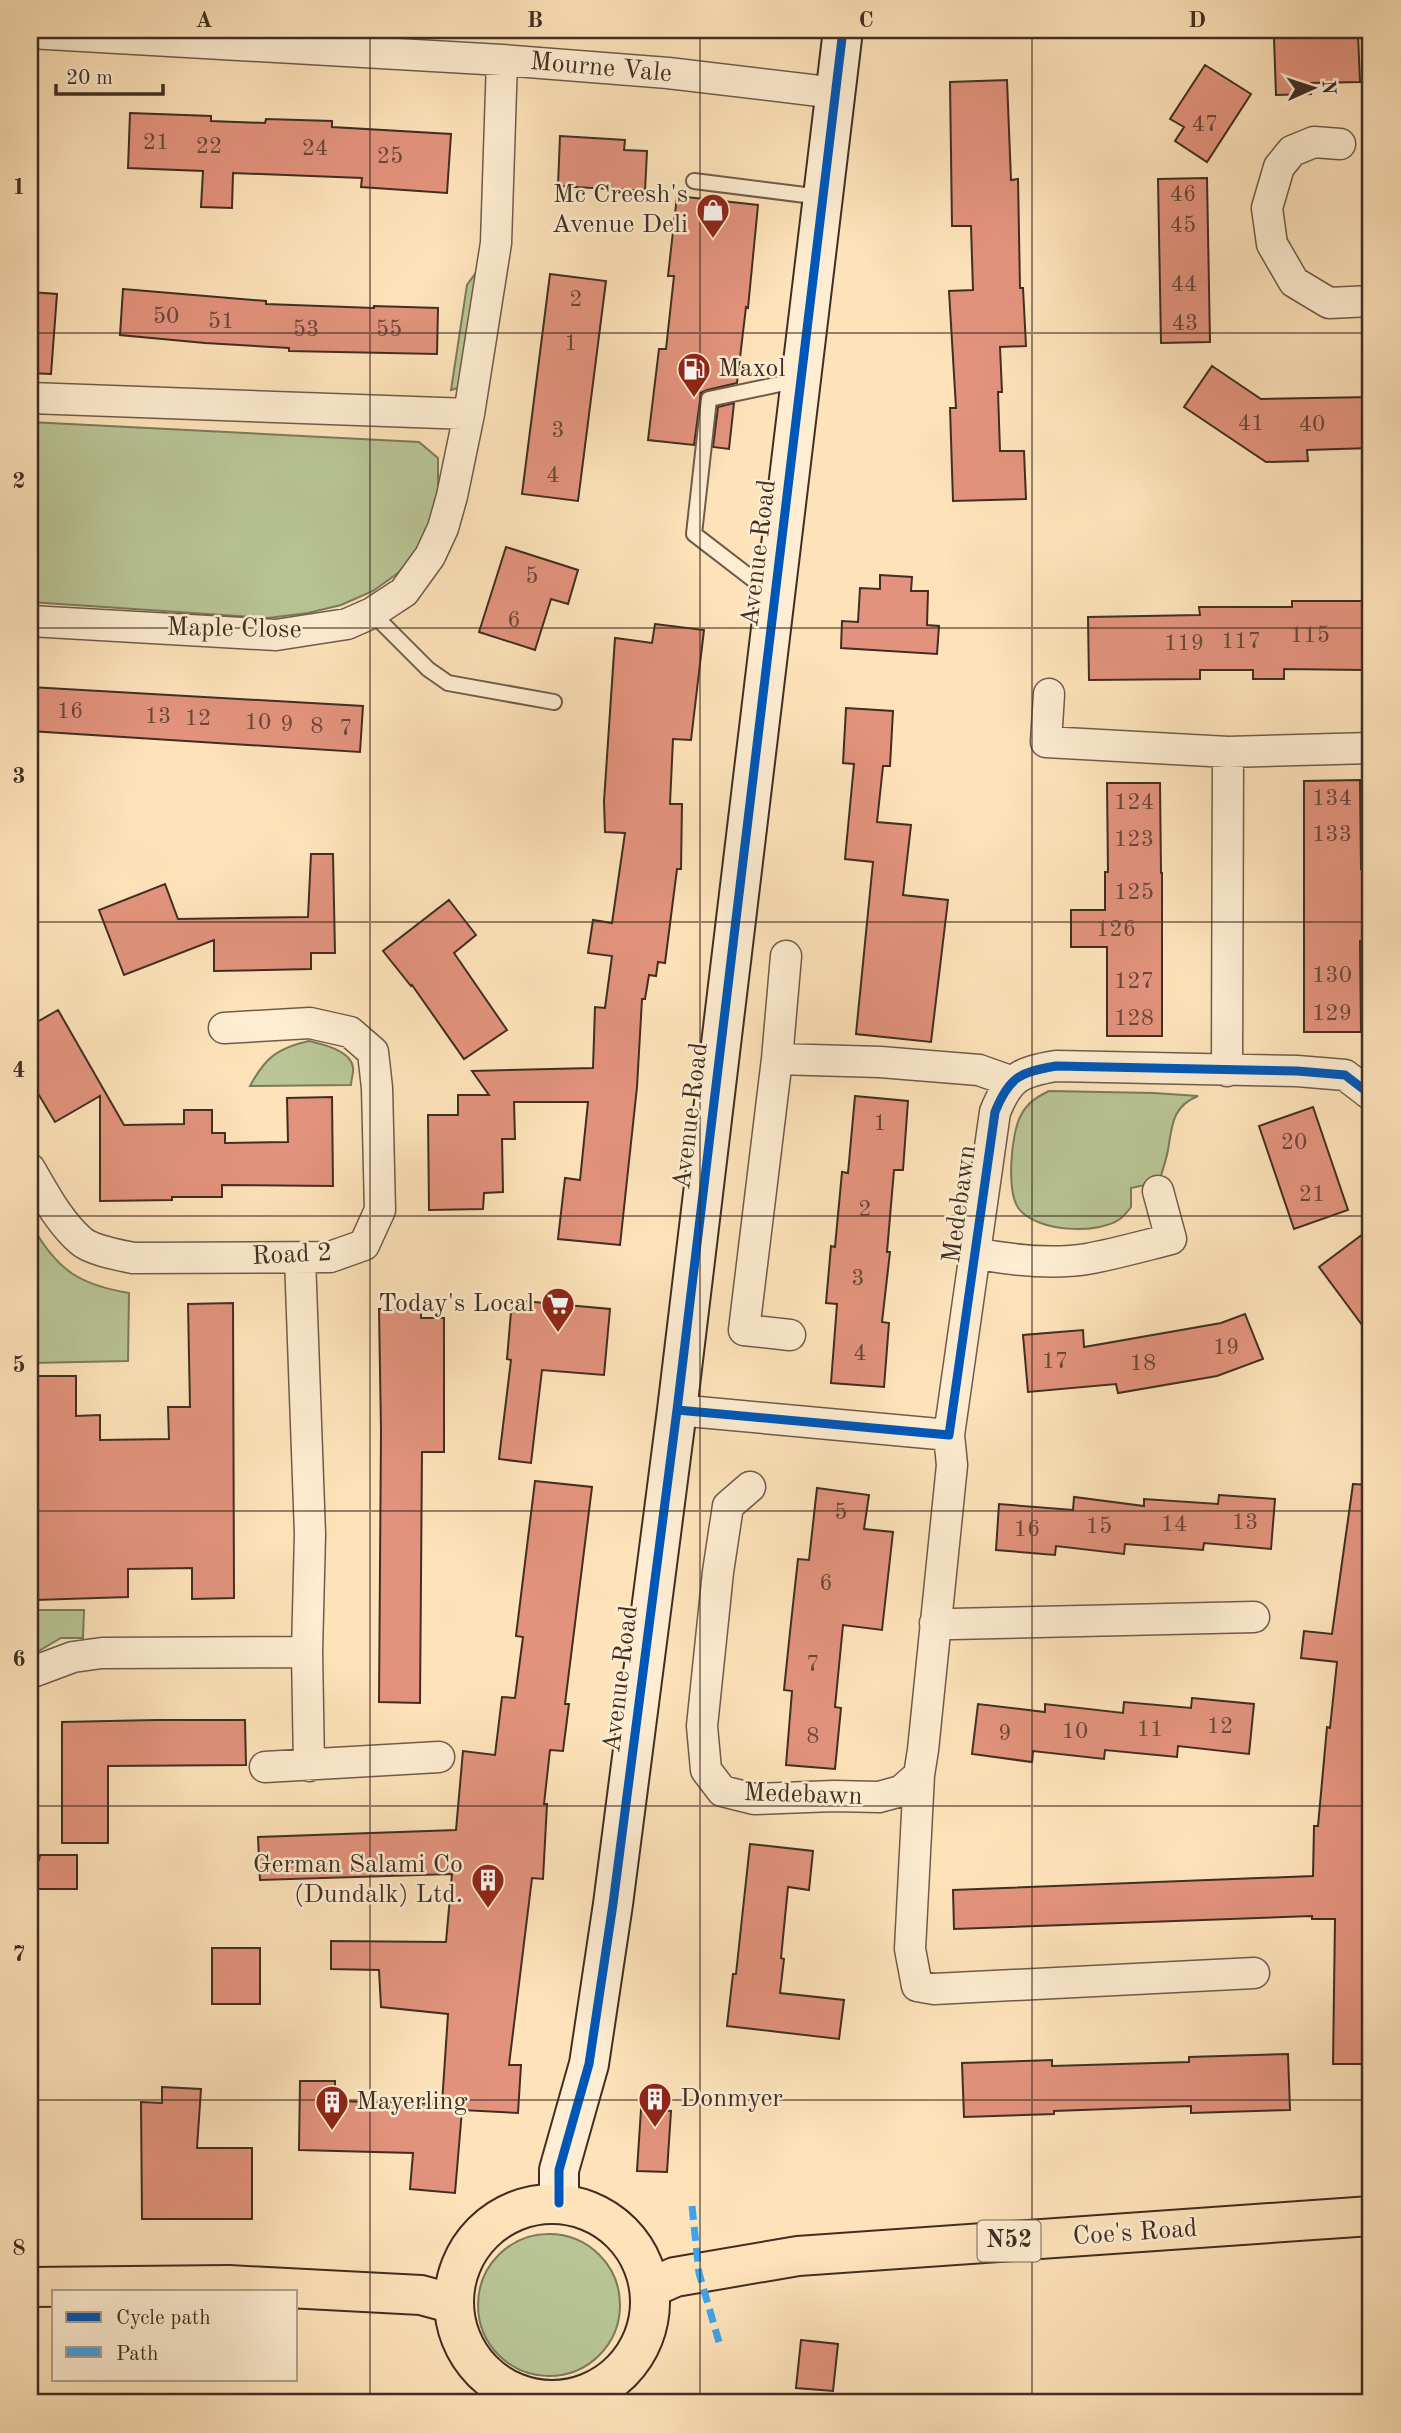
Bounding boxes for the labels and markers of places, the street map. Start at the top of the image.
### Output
place label: Mc Creesh's Avenue Deli [552,182,688,238]
shop icon: Mc Creesh's Avenue Deli [694,191,732,240]
fuel station icon: Maxol [675,350,713,399]
place label: Maxol [718,356,785,382]
supermarket icon: Today's Local [539,1285,577,1334]
place label: Today's Local [378,1291,534,1317]
place label: German Salami Co (Dundalk) Ltd. [253,1852,463,1908]
building icon: German Salami Co (Dundalk) Ltd. [469,1861,507,1910]
building icon: Donmyer [636,2080,674,2129]
building icon: Mayerling [313,2083,351,2132]
place label: Donmyer [680,2086,783,2112]
place label: Mayerling [356,2089,468,2115]

